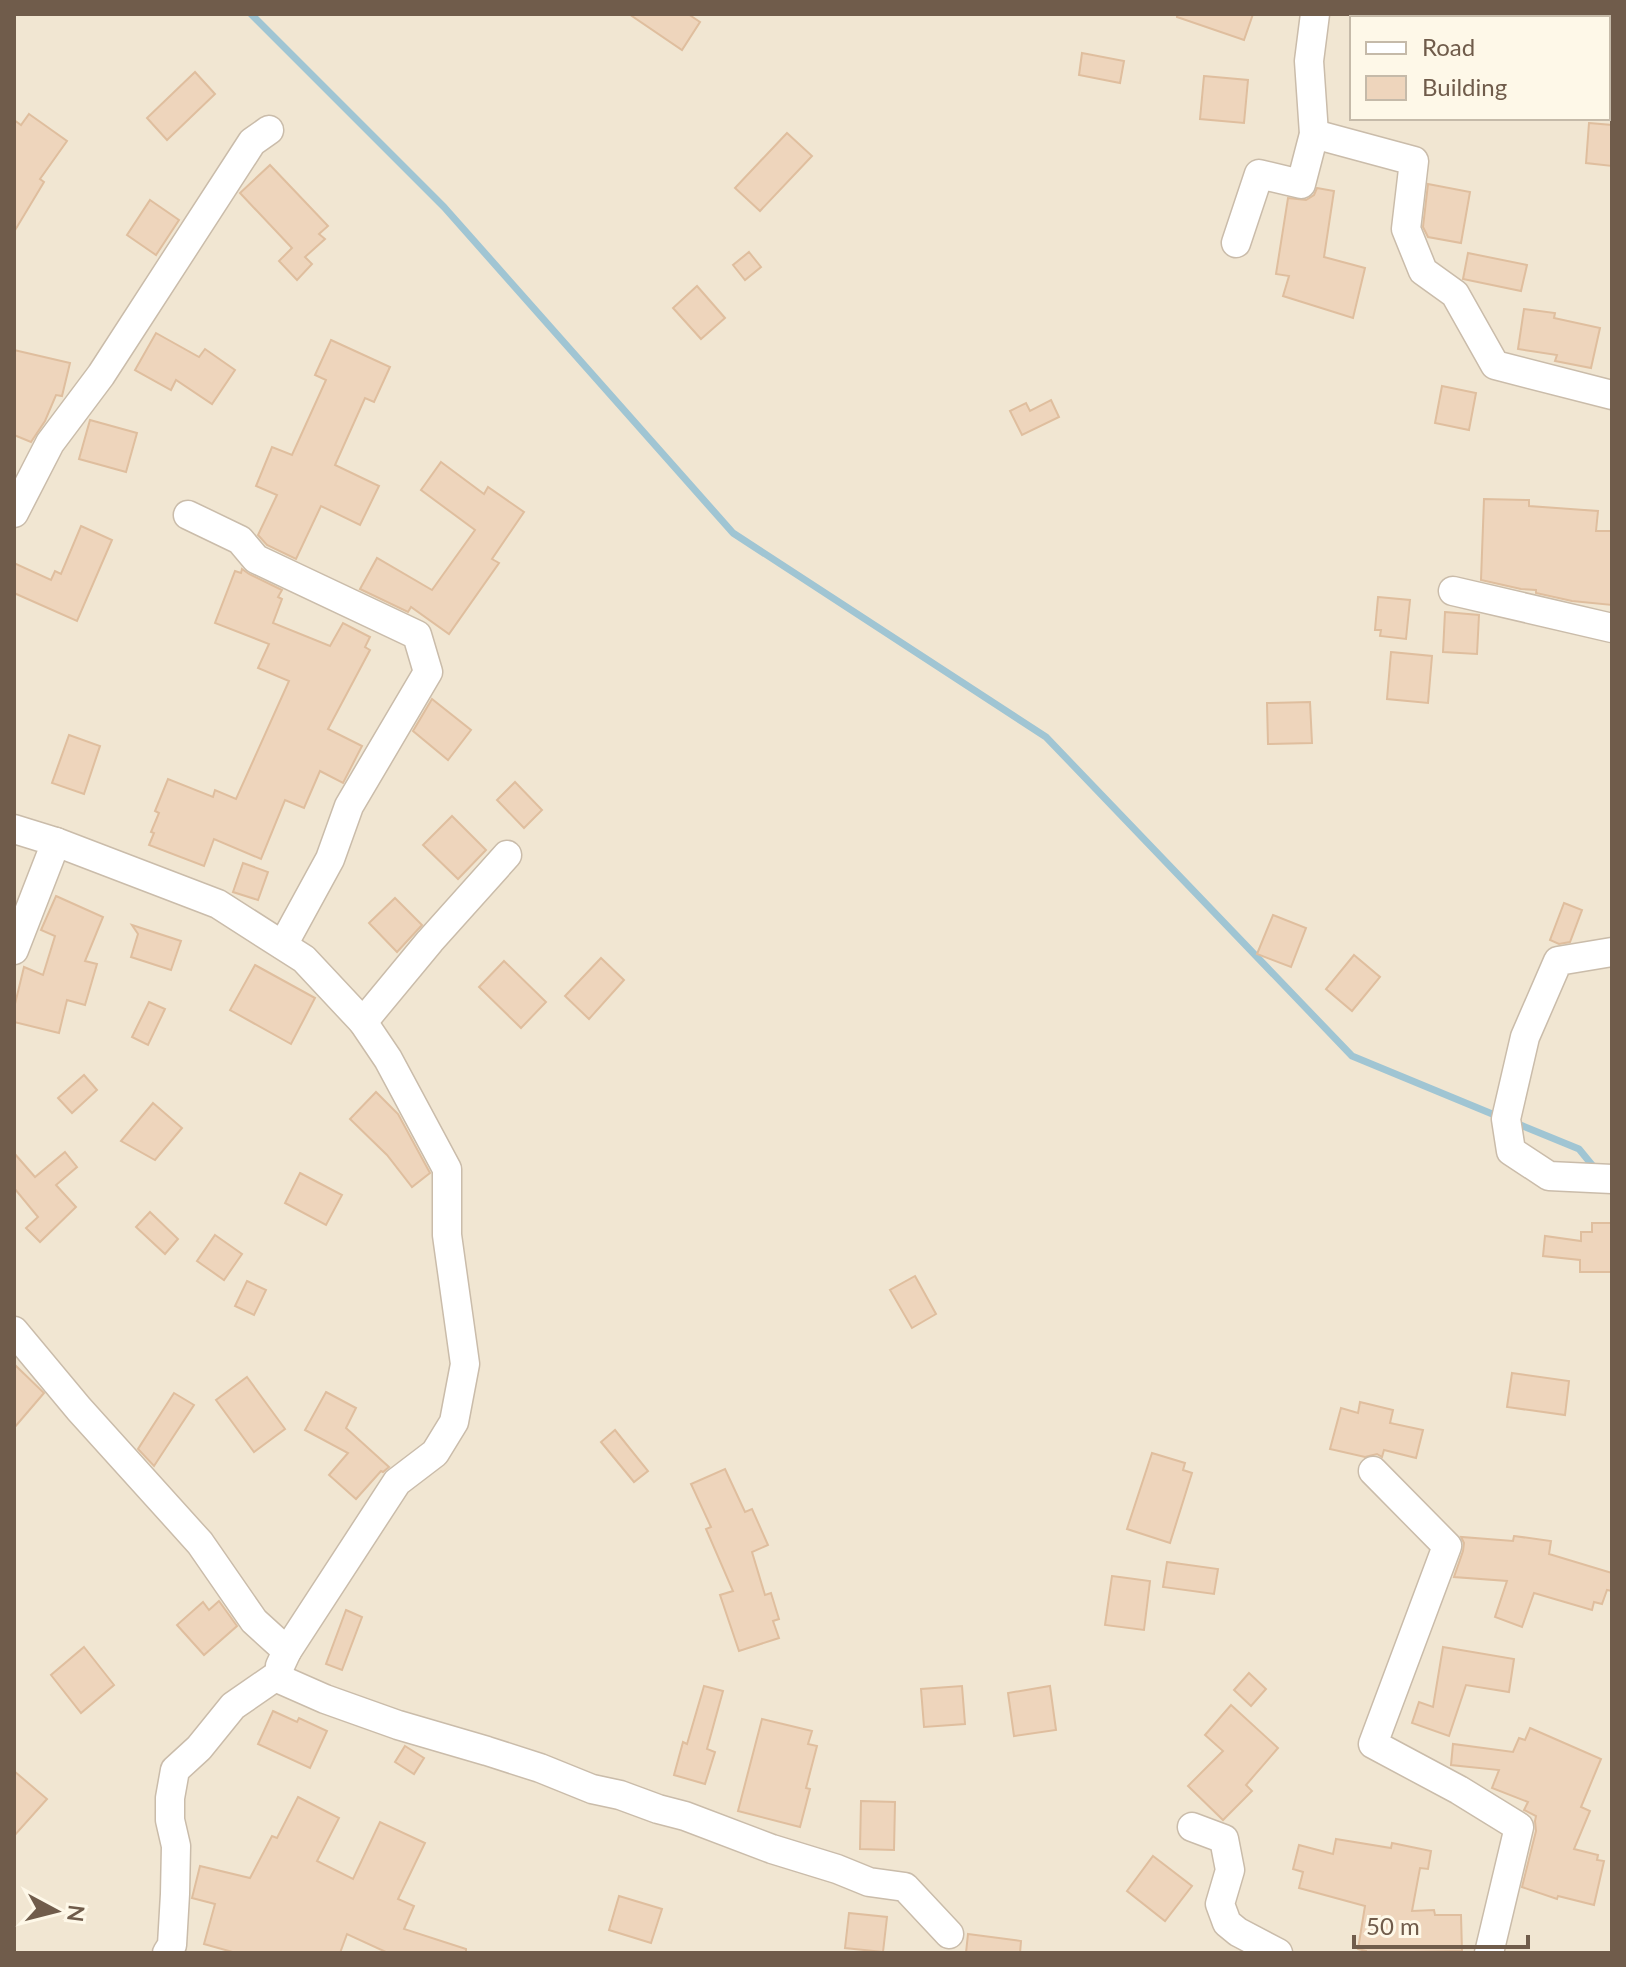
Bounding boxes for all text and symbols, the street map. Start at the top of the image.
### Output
legend [1350,16,1610,120]
text: Road [1422,32,1475,61]
text: Building [1422,72,1507,101]
north arrow [16,1871,96,1951]
scale bar [1354,1899,1528,1949]
text: N [62,1903,91,1924]
text: 50 m [1366,1911,1420,1940]

